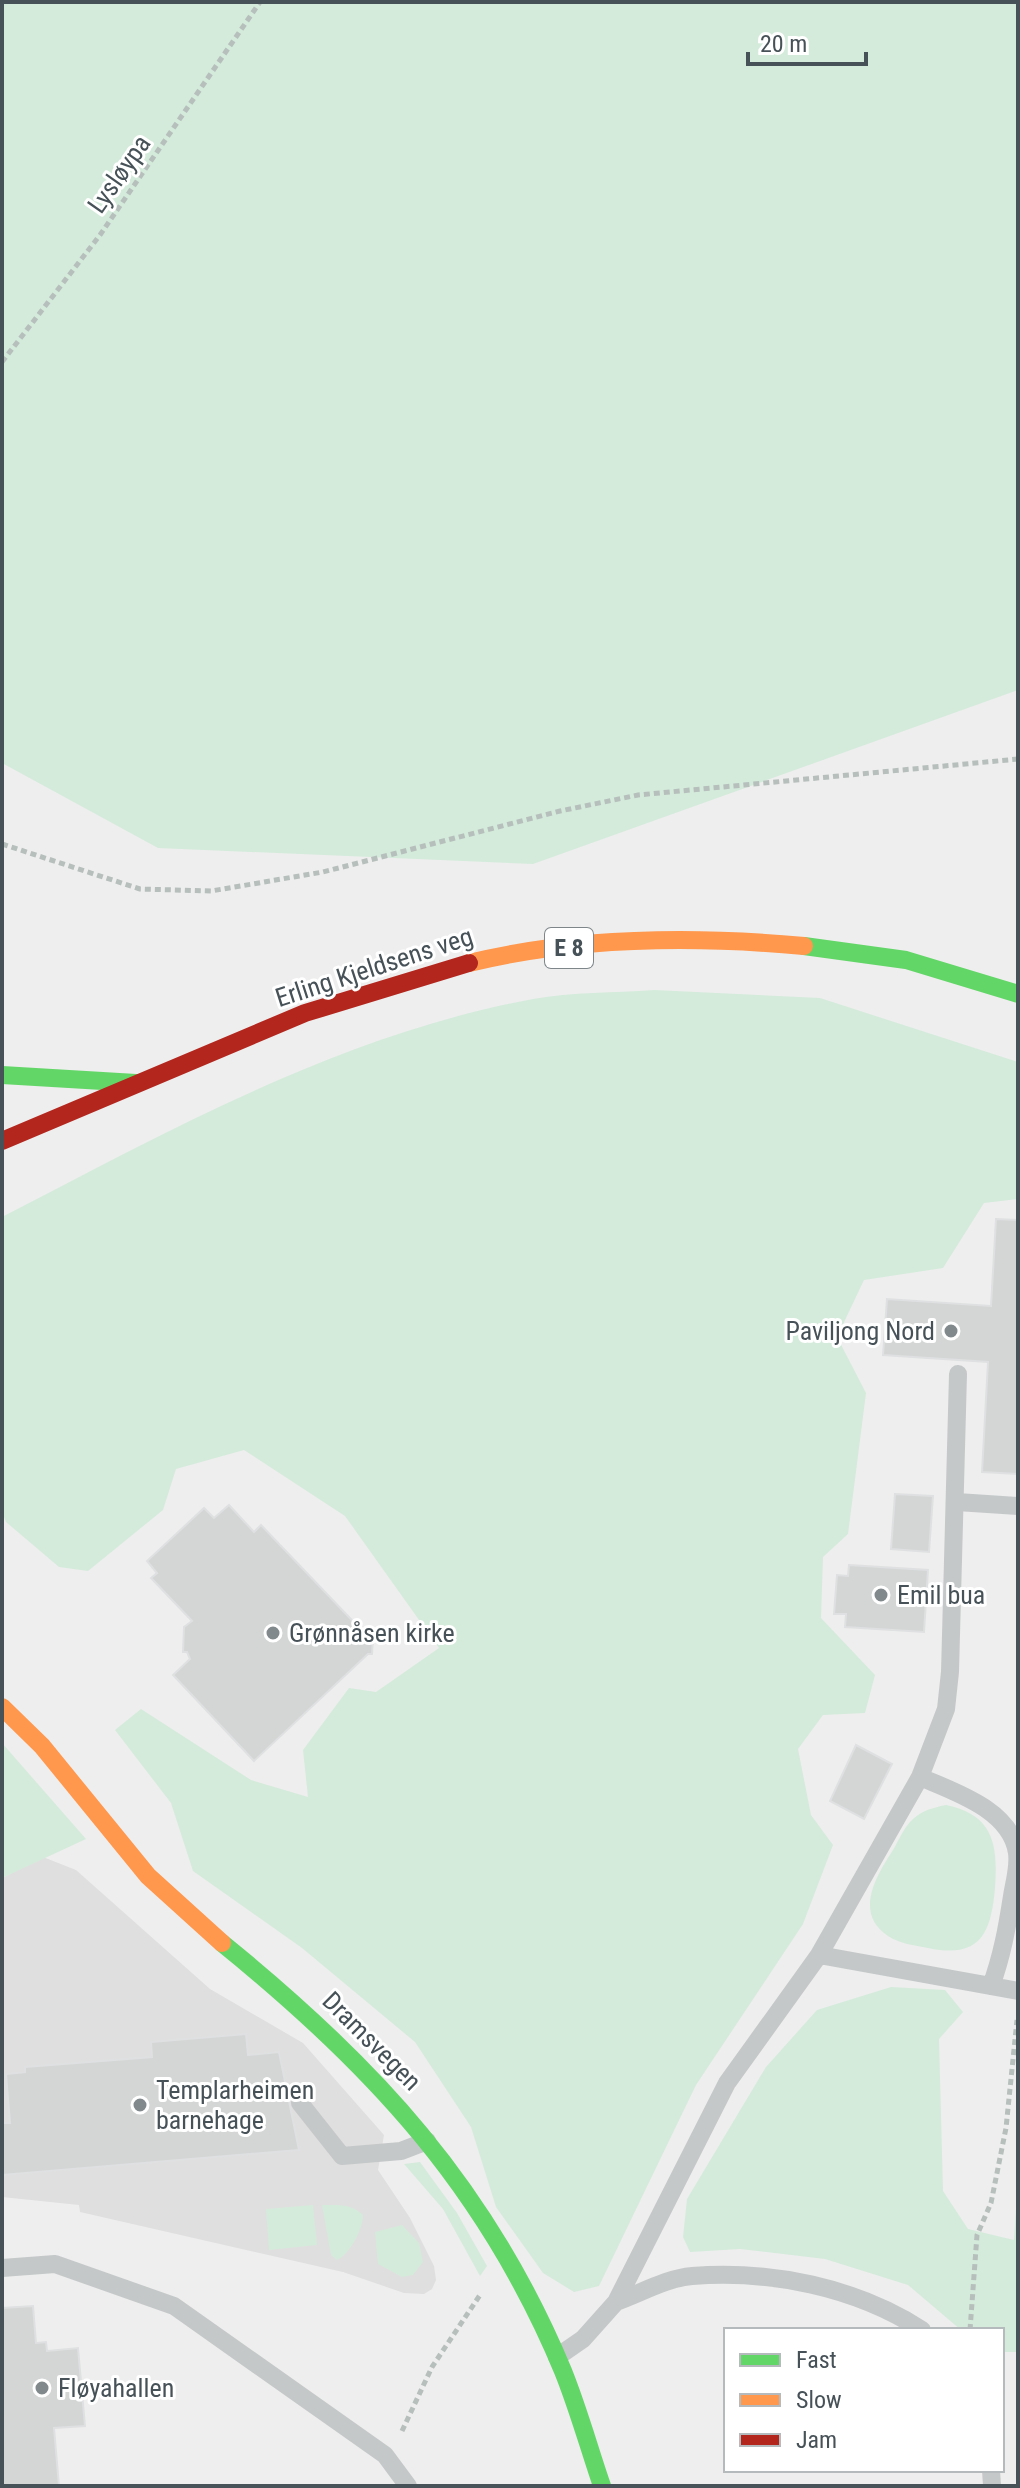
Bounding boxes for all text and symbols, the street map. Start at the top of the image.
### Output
scale bar [748,16,866,66]
text: 20 m [760,30,807,58]
street label: Lysløypa [81,129,157,219]
street label: Erling Kjeldsens veg [272,921,476,1013]
road number: E 8 [545,928,593,968]
place label: Paviljong Nord [785,1316,935,1346]
marker: Paviljong Nord [942,1322,960,1340]
place label: Emil bua [897,1580,985,1610]
marker: Emil bua [872,1586,890,1604]
place label: Grønnåsen kirke [289,1618,455,1648]
marker: Grønnåsen kirke [264,1624,282,1642]
street label: Dramsvegen [317,1986,427,2096]
place label: Templarheimen barnehage [156,2075,314,2135]
marker: Templarheimen barnehage [131,2096,149,2114]
legend [724,2328,1004,2472]
text: Fast [796,2346,837,2374]
place label: Fløyahallen [58,2373,174,2403]
marker: Fløyahallen [33,2379,51,2397]
text: Slow [796,2386,842,2414]
text: Jam [796,2426,837,2454]

